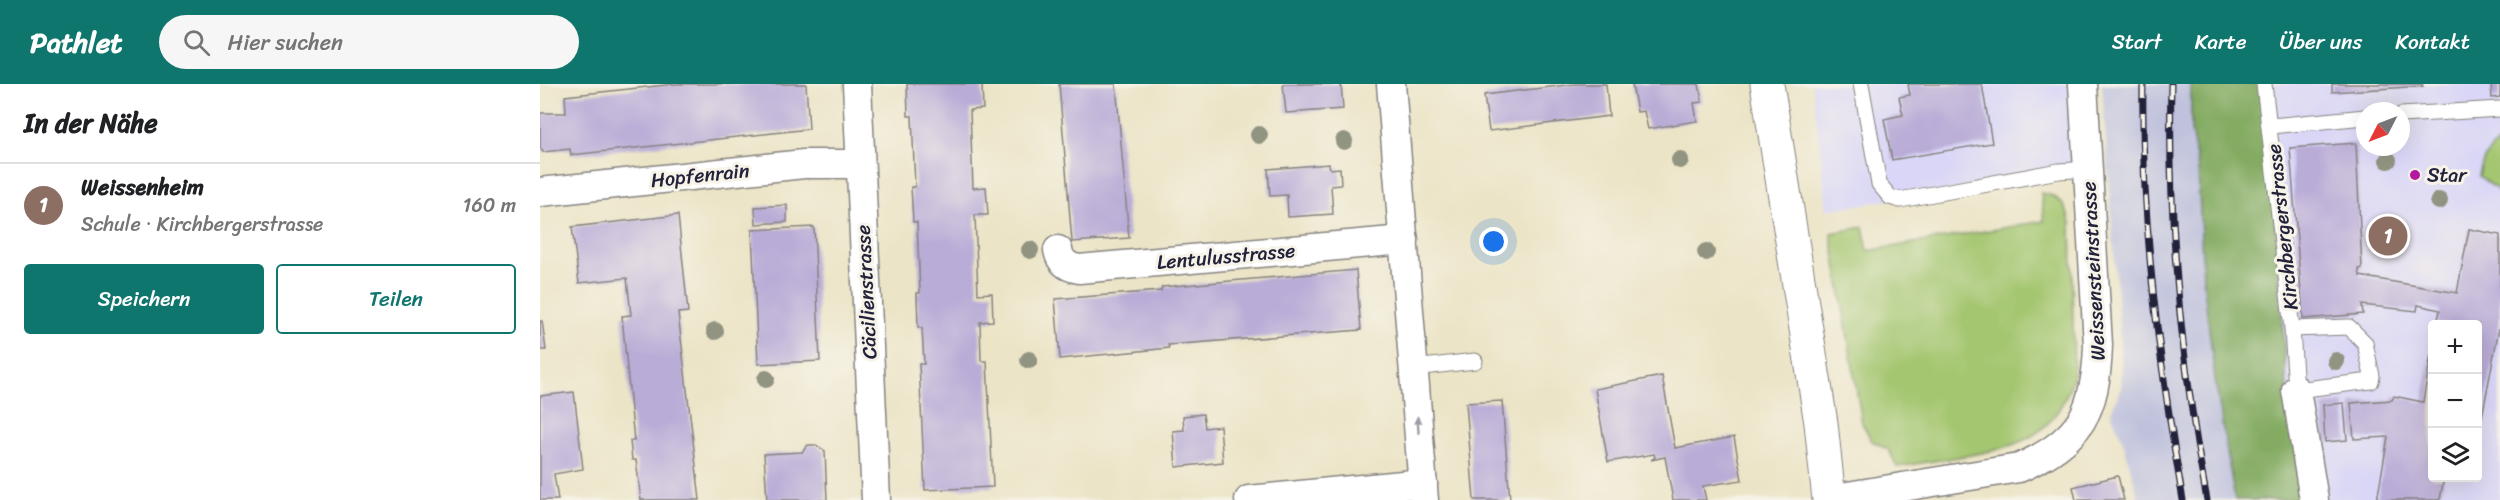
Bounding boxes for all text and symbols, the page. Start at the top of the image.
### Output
search box [159,15,579,69]
text: Pathlet [30,18,123,67]
text: Hier suchen [228,23,343,62]
text: Start [2112,23,2162,61]
text: Karte [2195,23,2247,61]
text: Über uns [2280,23,2362,61]
text: Kontakt [2395,23,2470,61]
icon: search [180,26,213,59]
text: In der Nähe [24,100,158,146]
north arrow [2356,102,2410,156]
street label: Kirchbergerstrasse [2256,142,2309,312]
street label: Hopfenrain [649,153,751,198]
place label: Star [2427,158,2468,193]
text: Weissenheim [81,168,204,207]
marker: Star [2408,168,2422,182]
street label: Weissensteinstrasse [2071,180,2116,362]
text: 1 [39,188,48,223]
text: 160 m [463,188,516,223]
text: Schule · Kirchbergerstrasse [81,207,323,242]
pin: 1 [2368,214,2408,258]
street label: Cäcilienstrasse [846,224,887,360]
your location [1479,227,1508,256]
street label: Lentulusstrasse [1156,233,1297,280]
button: Speichern [24,264,264,334]
button: Teilen [276,264,516,334]
map controls [2428,320,2482,482]
button: + [2428,320,2482,374]
button: − [2428,374,2482,428]
one-way arrow [1413,415,1423,434]
button: layers [2428,428,2482,482]

